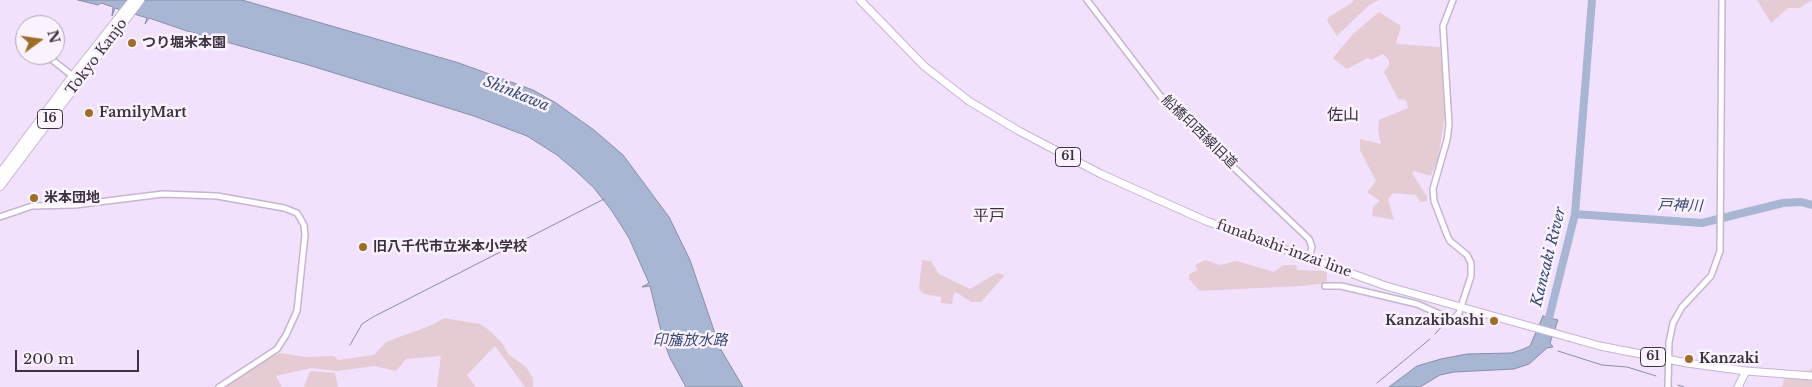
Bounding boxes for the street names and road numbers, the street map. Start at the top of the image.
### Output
street label: Tokyo Kanjo [63,16,131,98]
street label: 船橋印西線旧道 [1158,92,1240,172]
road number: 16 [38,110,62,128]
road number: 61 [1056,148,1080,166]
street label: funabashi-inzai line [1214,217,1354,281]
road number: 61 [1640,348,1666,367]

